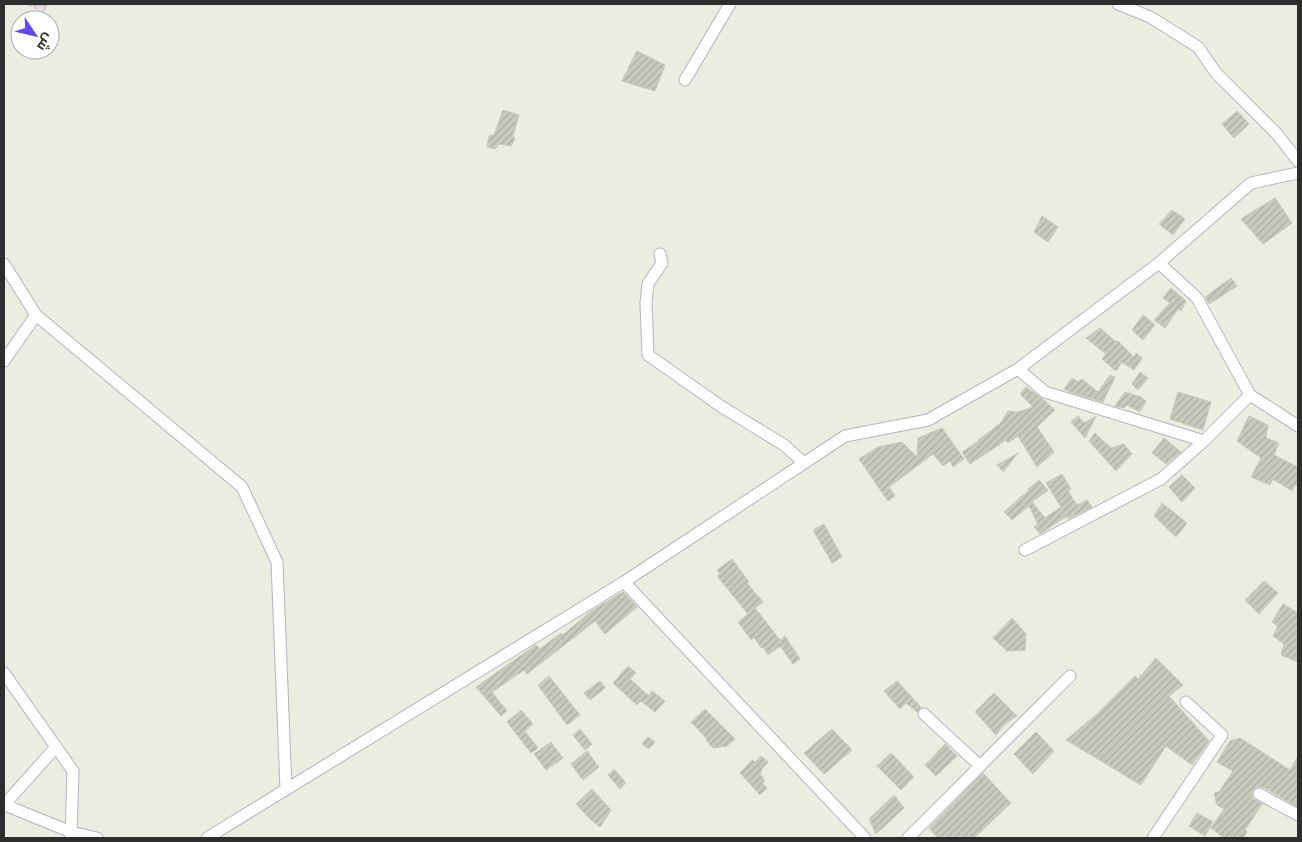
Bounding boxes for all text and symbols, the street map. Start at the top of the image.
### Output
north arrow [10,10,60,60]
text: ش [33,30,58,55]

